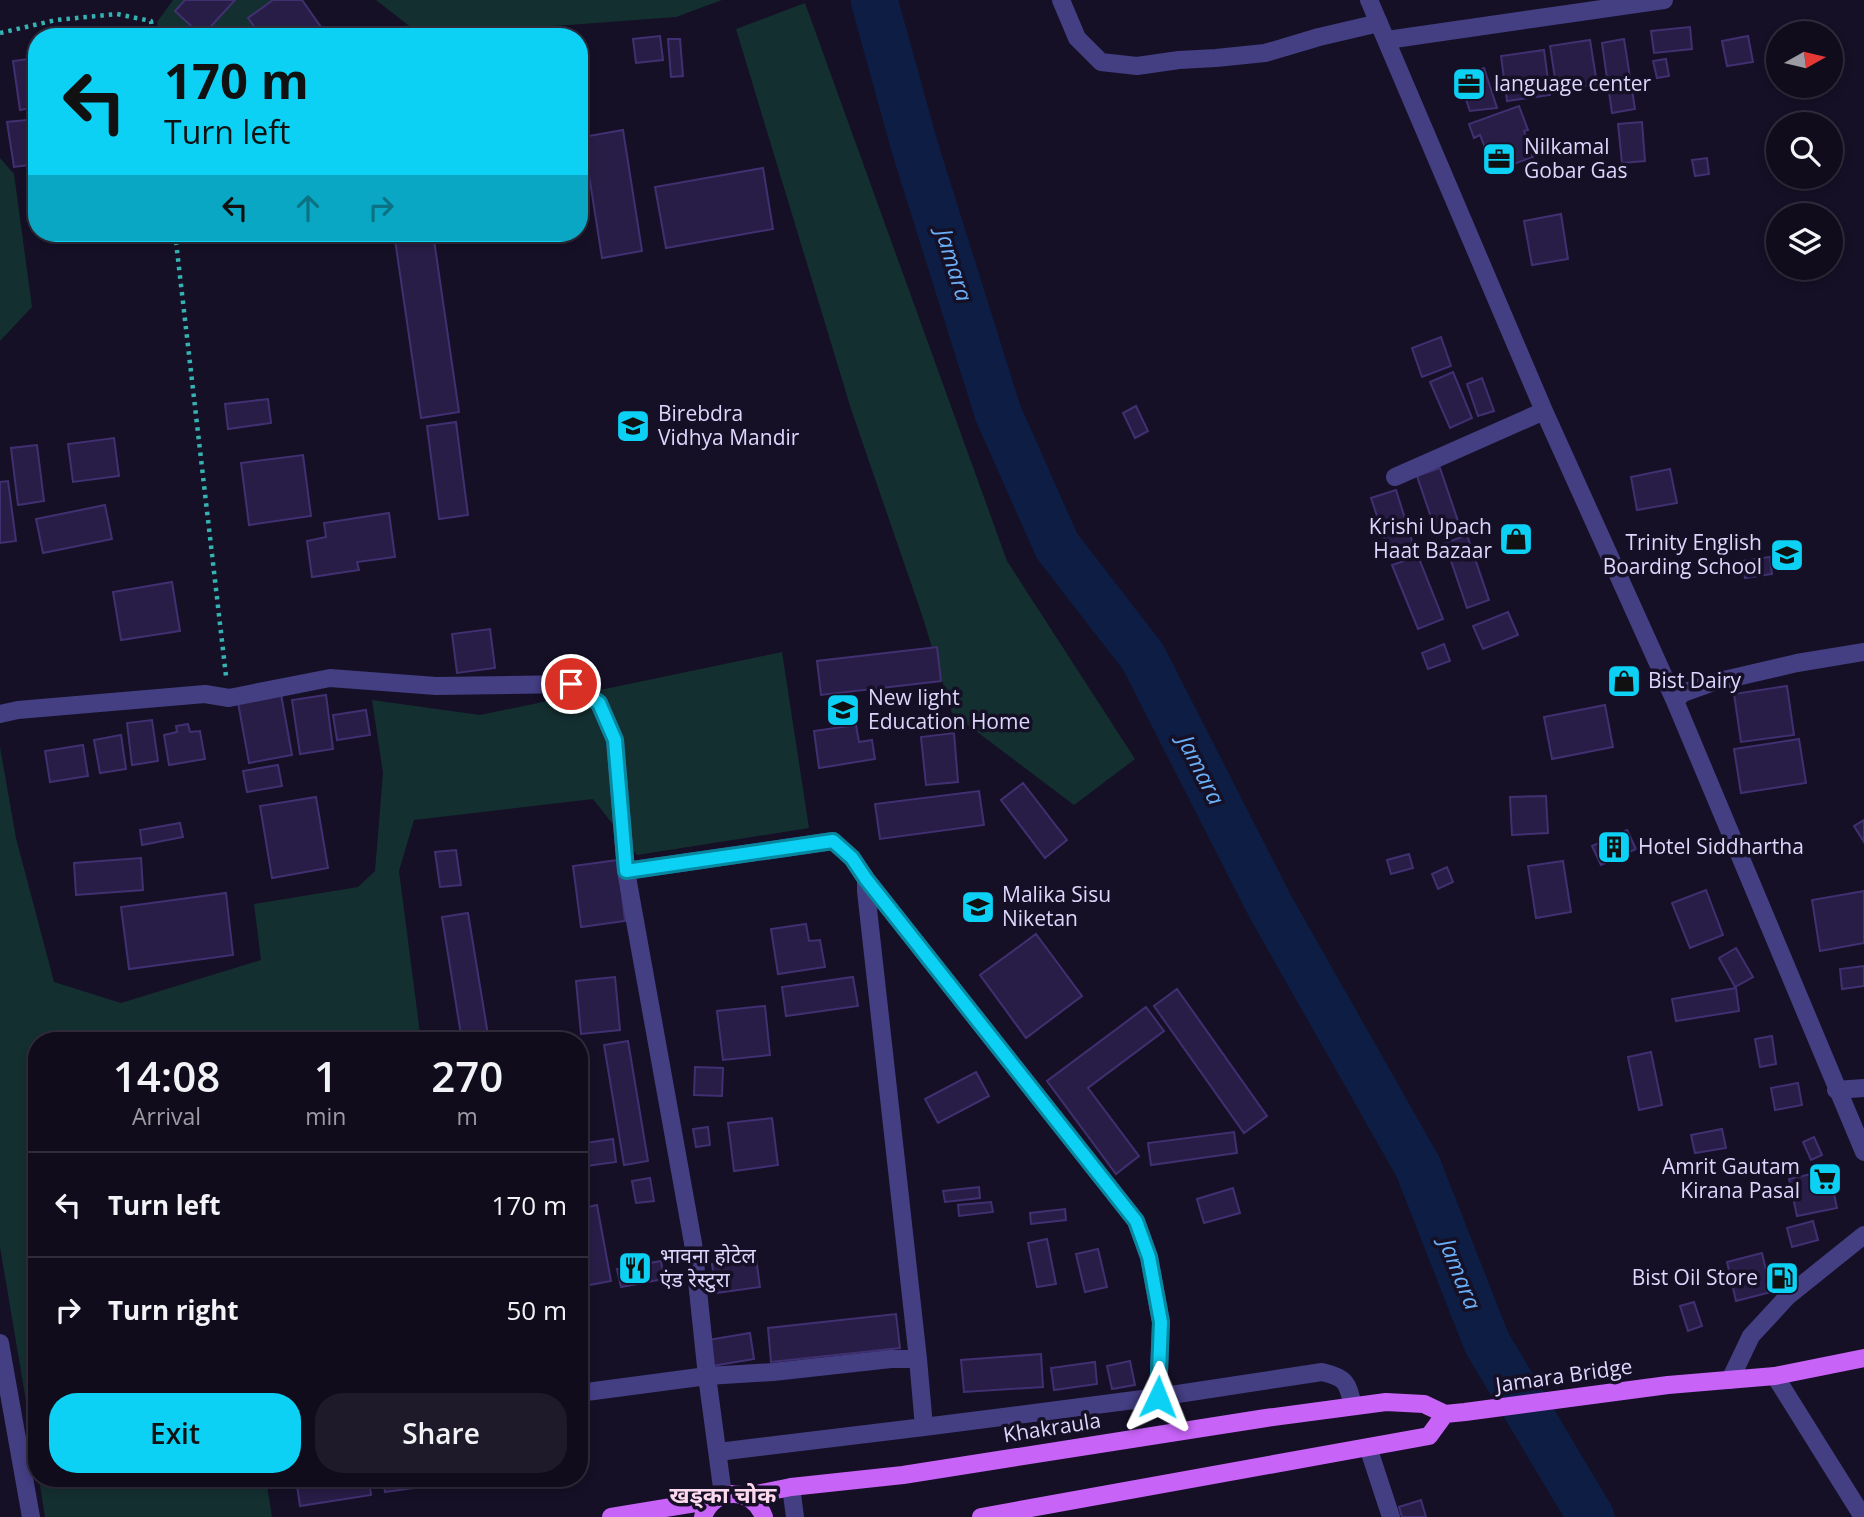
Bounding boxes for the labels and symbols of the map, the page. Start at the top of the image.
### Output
north arrow [1766,21,1843,98]
office icon: language center [1450,65,1488,103]
place label: language center [1494,69,1651,97]
place label: Nilkamal Gobar Gas [1524,132,1627,184]
office icon: Nilkamal Gobar Gas [1480,140,1518,178]
water label: Jamara [928,221,981,305]
place label: Birebdra Vidhya Mandir [658,399,800,451]
school or university icon: Birebdra Vidhya Mandir [614,407,652,445]
place label: Krishi Upach Haat Bazaar [1369,512,1492,564]
shop icon: Krishi Upach Haat Bazaar [1497,520,1535,558]
place label: Trinity English Boarding School [1603,528,1762,580]
school or university icon: Trinity English Boarding School [1768,536,1806,574]
pin [541,654,601,714]
shop icon: Bist Dairy [1605,662,1643,700]
place label: Bist Dairy [1648,666,1742,694]
place label: New light Education Home [868,683,1030,735]
school or university icon: New light Education Home [824,691,862,729]
water label: Jamara [1169,726,1233,810]
building icon: Hotel Siddhartha [1595,828,1633,866]
place label: Hotel Siddhartha [1638,832,1804,860]
place label: Malika Sisu Niketan [1002,880,1111,932]
school or university icon: Malika Sisu Niketan [959,888,997,926]
place label: Amrit Gautam Kirana Pasal [1662,1152,1800,1204]
supermarket icon: Amrit Gautam Kirana Pasal [1806,1160,1844,1198]
water label: Jamara [1431,1229,1490,1314]
place label: भावना होटेल एंड रेस्टुरा [660,1241,757,1293]
restaurant icon: भावना होटेल एंड रेस्टुरा [616,1249,654,1287]
fuel station icon: Bist Oil Store [1763,1259,1801,1297]
place label: Bist Oil Store [1632,1263,1758,1291]
street label: Jamara Bridge [1492,1352,1634,1399]
position arrow [1121,1360,1195,1434]
street label: Khakraula [1001,1405,1103,1449]
district label: खड्का चोक [670,1478,777,1510]

